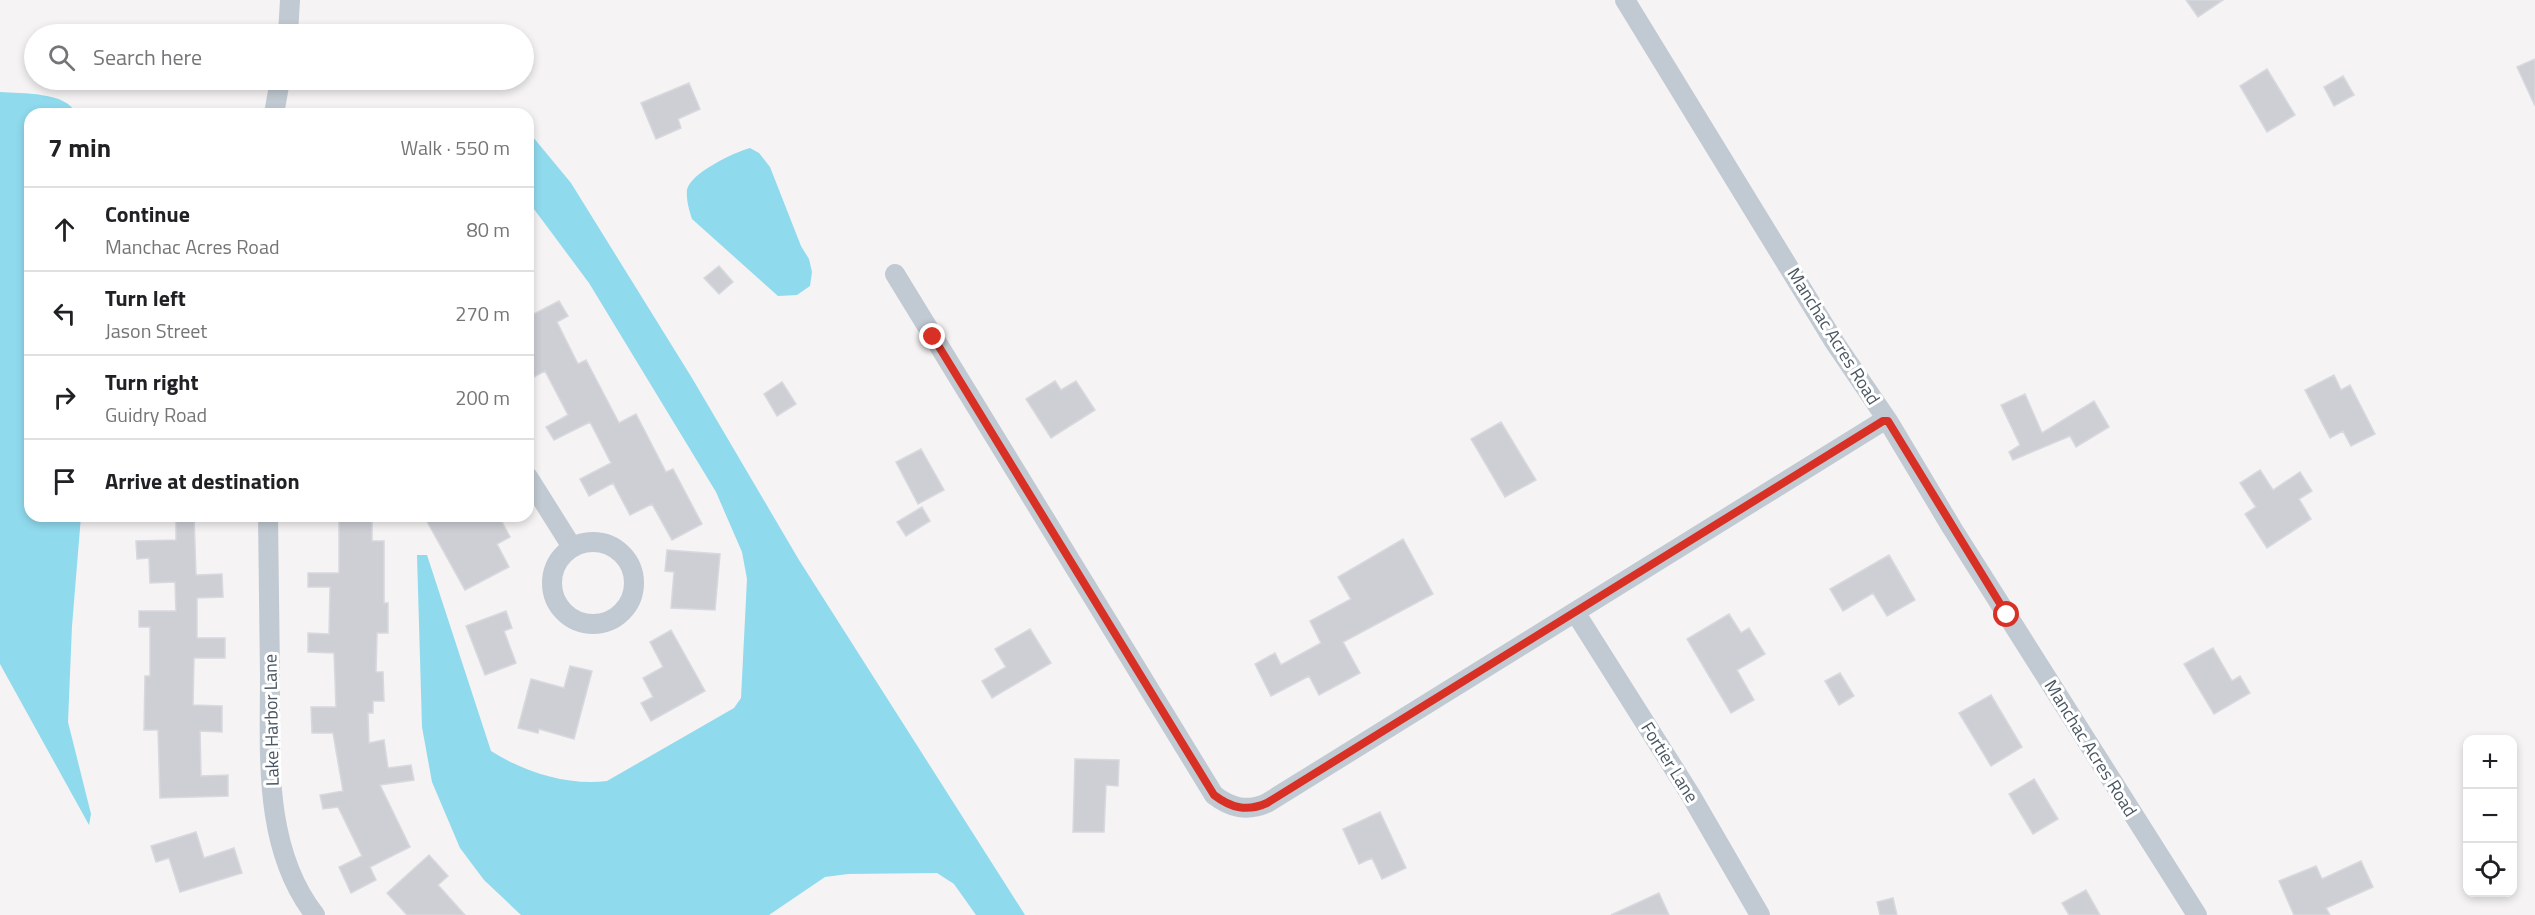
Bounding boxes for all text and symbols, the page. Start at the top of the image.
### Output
search box [24,24,534,90]
text: Search here [93,40,202,74]
icon: search [45,41,78,74]
text: 7 min [48,128,111,167]
text: Walk · 550 m [401,132,510,163]
text: Continue [105,197,190,231]
icon: ahead [48,213,81,246]
text: 80 m [466,214,510,245]
text: Manchac Acres Road [105,231,280,262]
street label: Manchac Acres Road [1781,262,1887,410]
text: Turn left [105,281,186,315]
icon: left [48,297,81,330]
text: 270 m [455,298,510,329]
text: Jason Street [105,315,207,346]
route end [919,323,945,349]
text: Turn right [105,365,199,399]
icon: right [48,381,81,414]
text: 200 m [455,382,510,413]
text: Guidry Road [105,399,207,430]
text: Arrive at destination [105,464,300,498]
icon: arrive [48,465,81,498]
route start [1993,601,2019,627]
street label: Lake Harbor Lane [256,654,286,786]
street label: Manchac Acres Road [2038,674,2144,822]
street label: Fortier Lane [1634,716,1706,808]
map controls [2463,735,2517,897]
button: + [2463,735,2517,789]
button: − [2463,789,2517,843]
button: locate [2463,843,2517,897]

